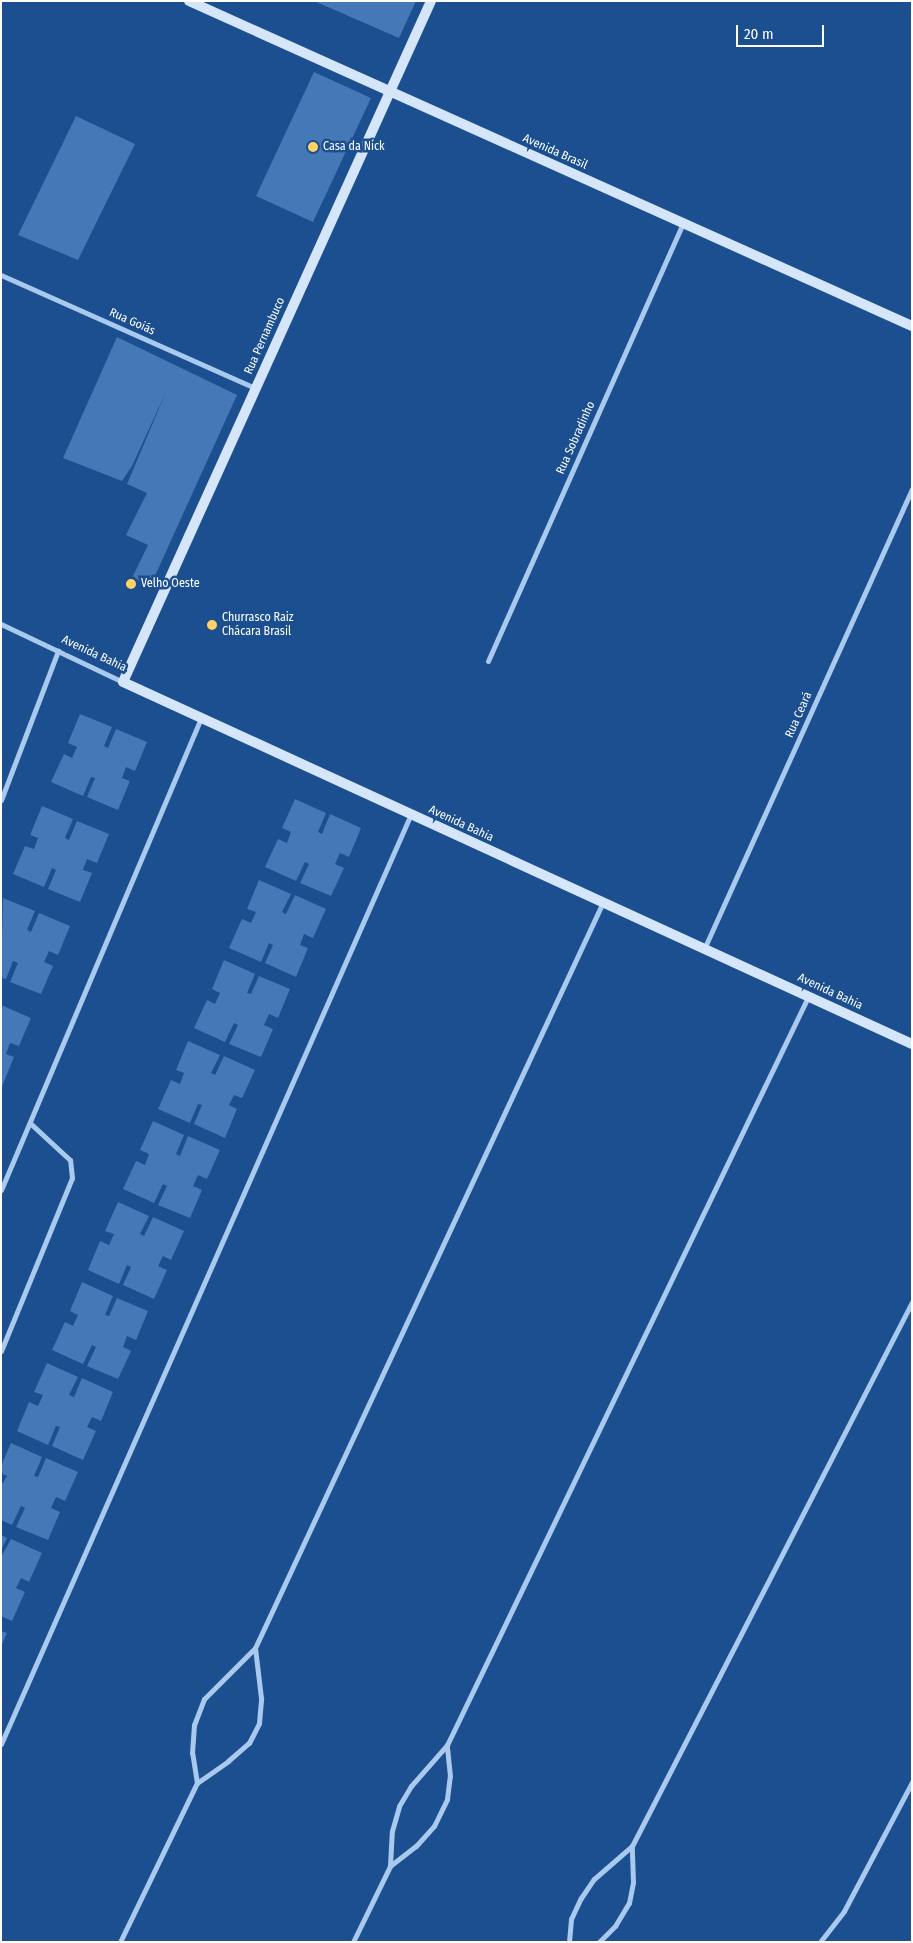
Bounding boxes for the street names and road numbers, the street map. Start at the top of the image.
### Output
street label: Avenida Brasil [520,131,590,173]
street label: Rua Pernambuco [242,295,288,377]
street label: Rua Goiás [107,306,157,338]
street label: Rua Sobradinho [554,399,598,477]
street label: Avenida Bahia [59,633,129,675]
street label: Rua Ceará [783,690,815,740]
street label: Avenida Bahia [426,803,496,845]
street label: Avenida Bahia [795,971,865,1013]

